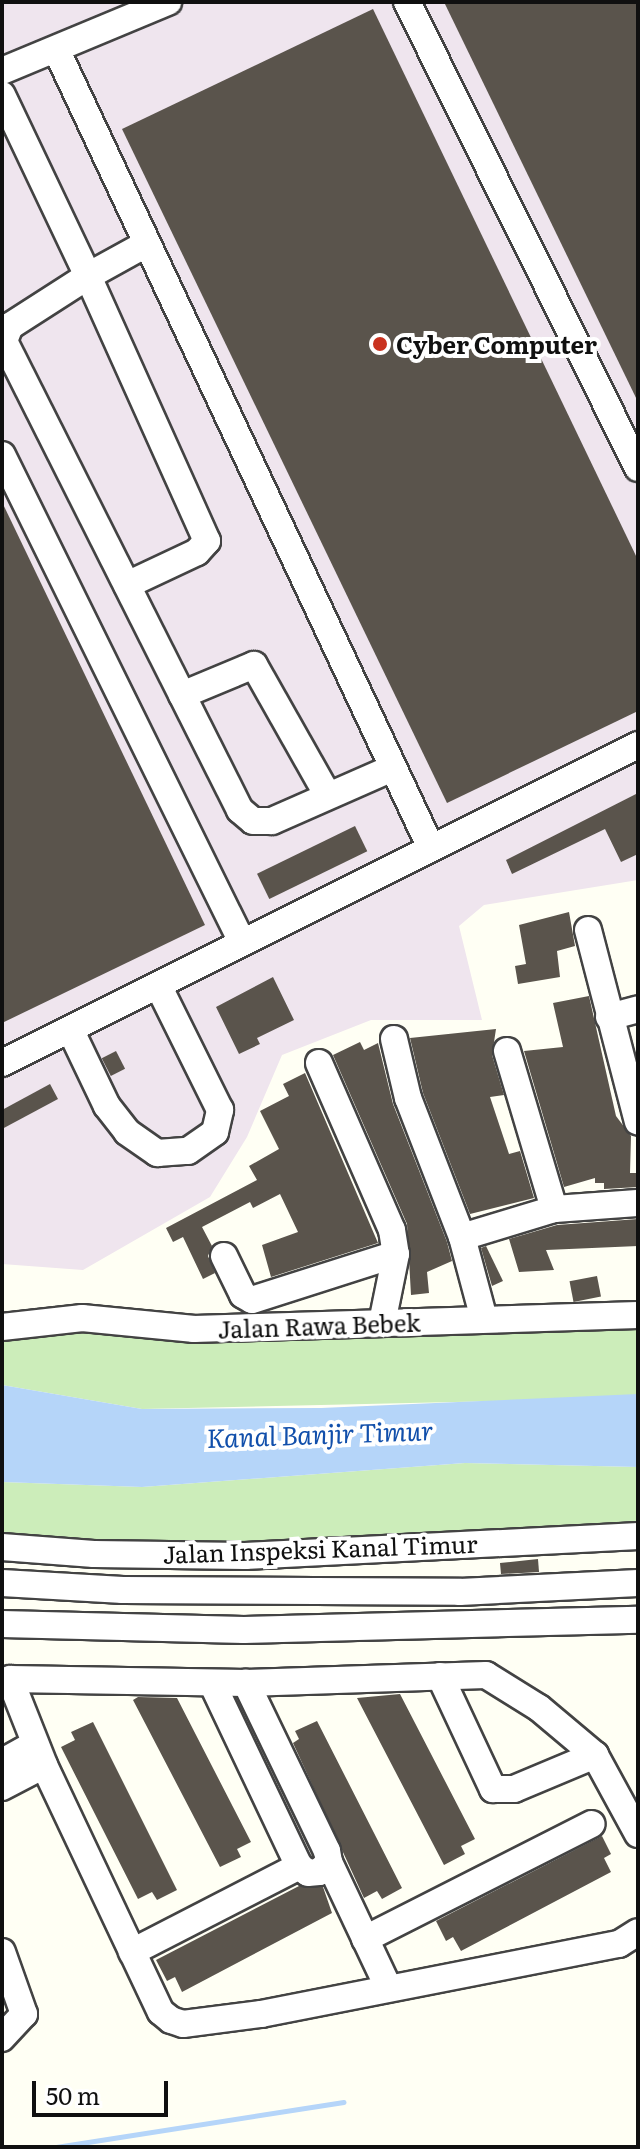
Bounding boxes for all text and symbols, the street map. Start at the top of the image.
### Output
place label: Cyber Computer [396,330,597,358]
marker: Cyber Computer [371,335,389,353]
street label: Jalan Rawa Bebek [217,1307,421,1343]
water label: Kanal Banjir Timur [206,1413,434,1453]
street label: Jalan Inspeksi Kanal Timur [162,1528,478,1568]
scale bar [36,2065,172,2115]
text: 50 m [46,2077,100,2112]

